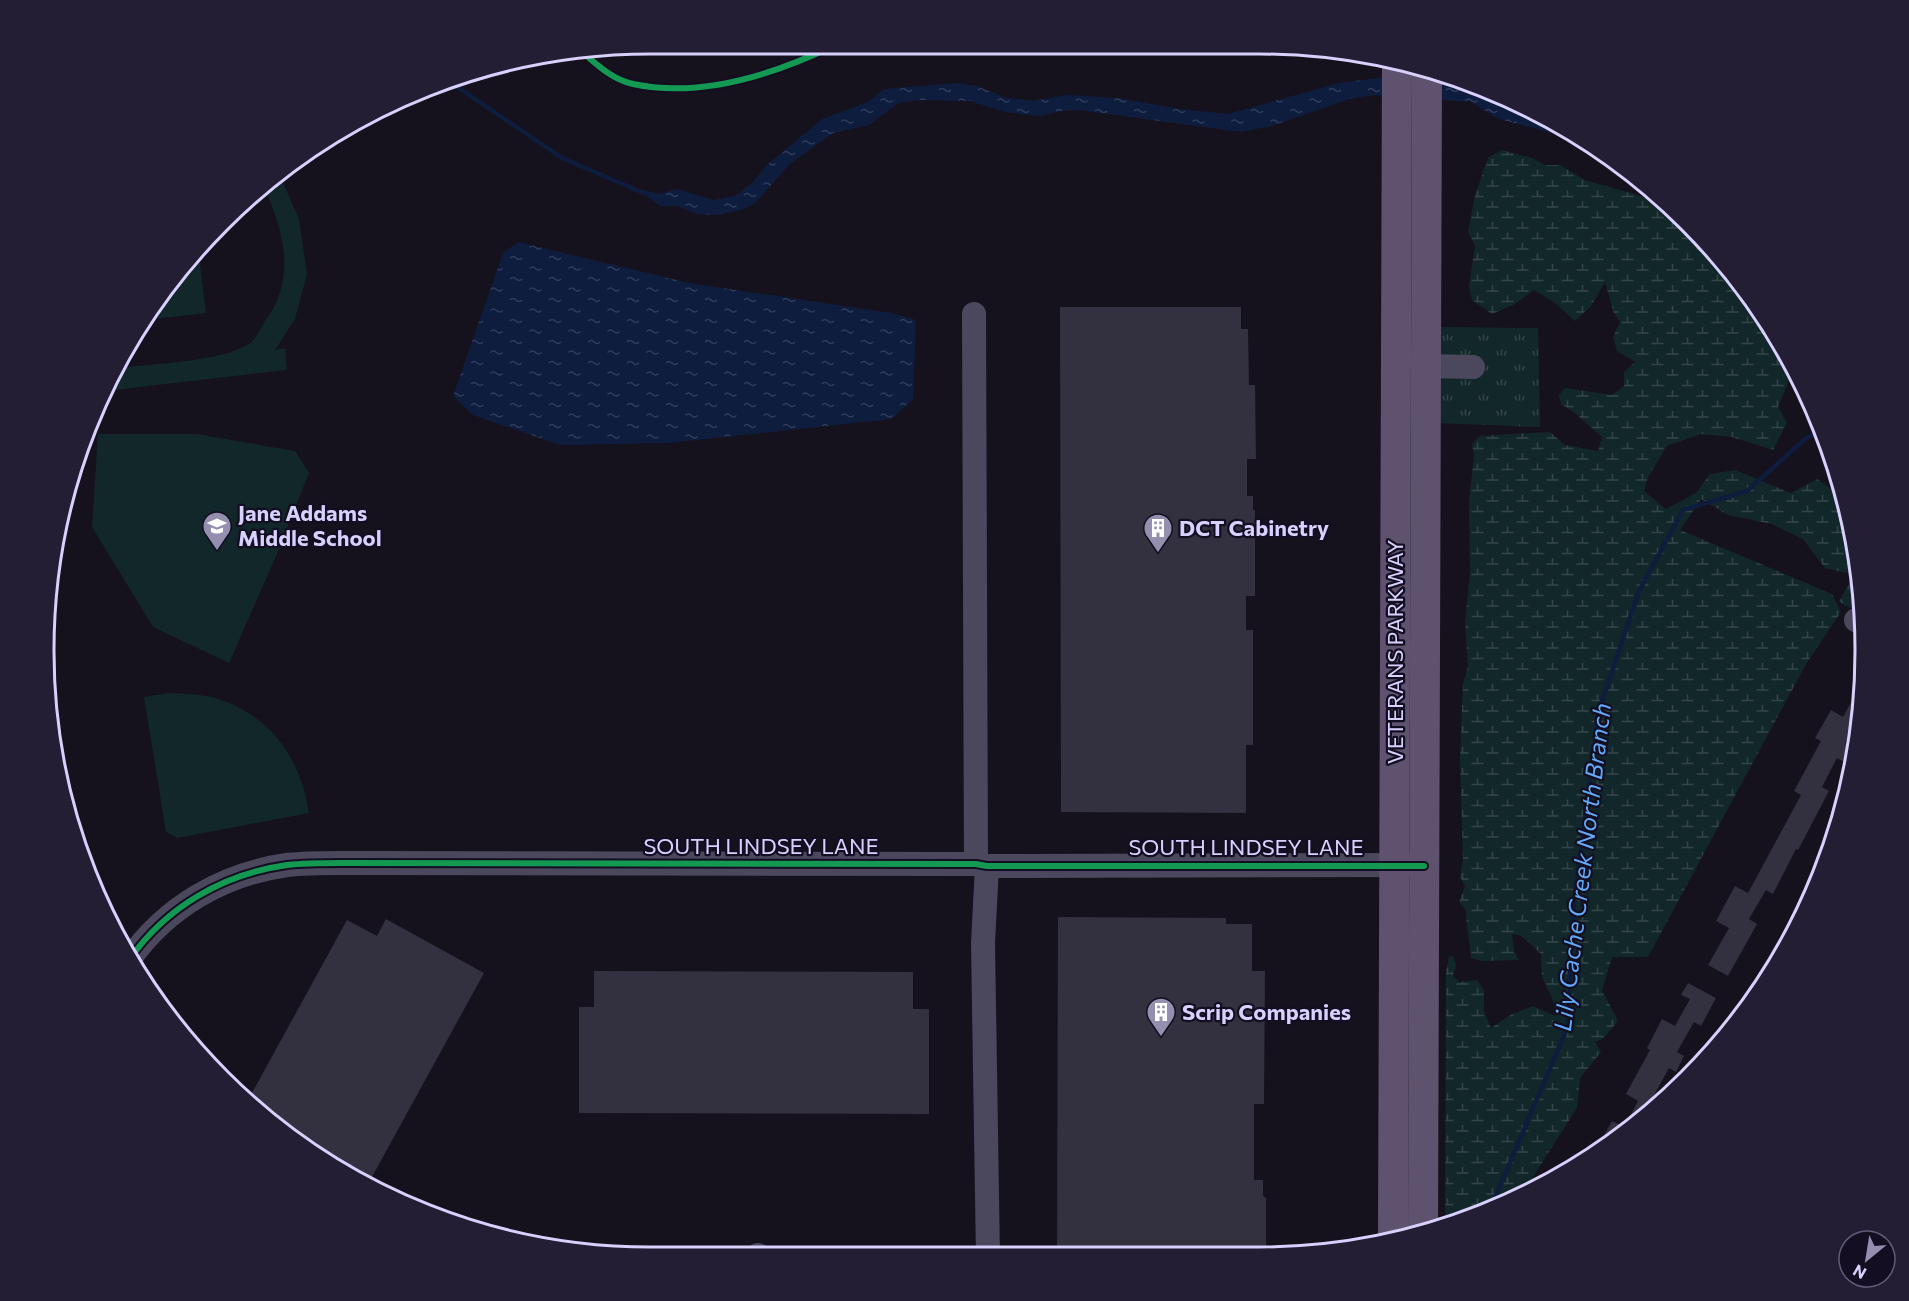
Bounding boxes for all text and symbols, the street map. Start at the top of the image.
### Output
place label: Jane Addams Middle School [238,499,382,551]
school or university icon: Jane Addams Middle School [201,510,233,552]
building icon: DCT Cabinetry [1142,512,1174,554]
place label: DCT Cabinetry [1179,514,1329,541]
street label: VETERANS PARKWAY [1381,540,1408,764]
water label: Lily Cache Creek North Branch [1547,701,1616,1033]
street label: SOUTH LINDSEY LANE [643,832,879,859]
street label: SOUTH LINDSEY LANE [1128,833,1364,860]
building icon: Scrip Companies [1145,996,1177,1038]
place label: Scrip Companies [1182,998,1351,1025]
north arrow [1837,1229,1897,1289]
text: N [1849,1261,1869,1284]

